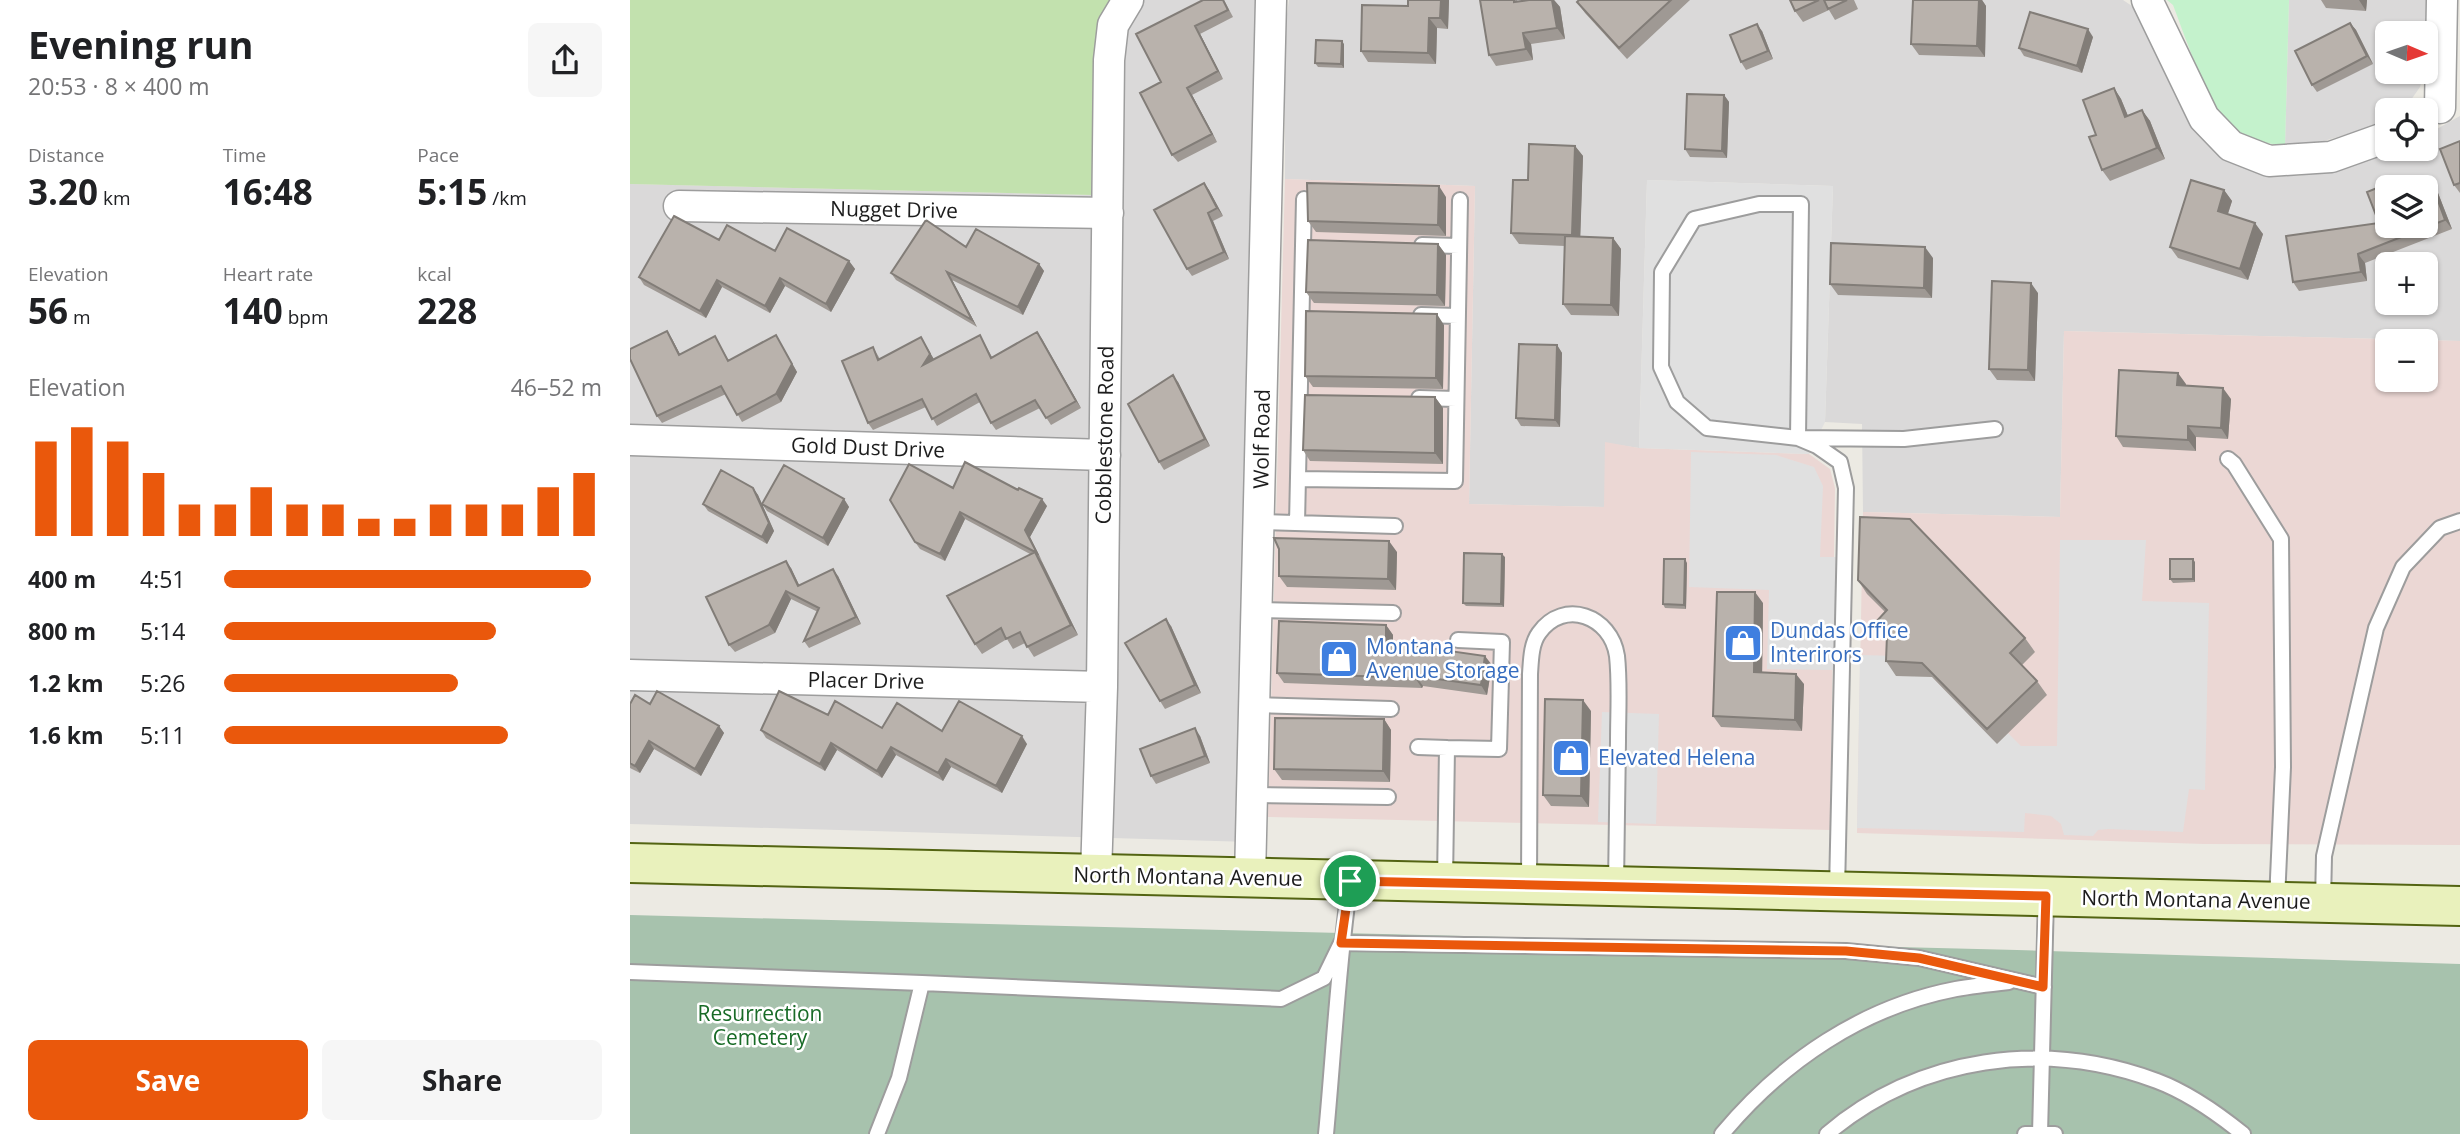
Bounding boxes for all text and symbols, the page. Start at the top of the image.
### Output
text: Evening run [28,18,253,70]
north arrow [2375,21,2438,84]
map controls [2375,21,2438,392]
button: share [528,23,602,97]
text: 20:53 · 8 × 400 m [28,70,210,102]
button: locate [2375,98,2438,161]
text: Distance [28,142,104,168]
text: Time [223,142,266,168]
text: Pace [417,142,459,168]
text: 3.20 [28,168,98,215]
text: 16:48 [223,168,313,215]
text: 5:15 [417,168,487,215]
button: layers [2375,175,2438,238]
text: km [98,185,131,211]
text: /km [487,185,527,211]
street label: Nugget Drive [830,194,958,224]
button: + [2375,252,2438,315]
text: Elevation [28,261,109,287]
text: Heart rate [223,261,313,287]
text: kcal [417,261,452,287]
text: 56 [28,287,68,334]
text: 140 [223,287,283,334]
text: 228 [417,287,477,334]
text: m [68,304,91,330]
text: bpm [283,304,328,330]
button: − [2375,329,2438,392]
street label: Cobblestone Road [1088,345,1120,525]
text: Elevation [28,371,126,403]
text: 46–52 m [511,371,602,403]
street label: Wolf Road [1246,389,1276,489]
street label: Gold Dust Drive [791,430,945,464]
text: 400 m [28,563,96,595]
text: 4:51 [140,563,186,595]
text: 800 m [28,615,96,647]
text: 5:14 [140,615,186,647]
place label: Dundas Office Interirors [1770,616,1909,668]
shop icon: Dundas Office Interirors [1722,622,1764,664]
place label: Montana Avenue Storage [1366,632,1520,684]
shop icon: Montana Avenue Storage [1318,638,1360,680]
street label: Placer Drive [807,665,925,695]
text: 1.2 km [28,667,104,699]
text: 5:26 [140,667,186,699]
text: 1.6 km [28,719,104,751]
text: 5:11 [140,719,186,751]
shop icon: Elevated Helena [1550,737,1592,779]
place label: Elevated Helena [1598,743,1755,771]
pin [1320,851,1380,911]
street label: North Montana Avenue [1073,860,1303,892]
icon: arrive [1331,862,1369,900]
street label: North Montana Avenue [2081,883,2311,915]
park label: Resurrection Cemetery [698,999,822,1051]
button: Save [28,1040,308,1120]
button: Share [322,1040,602,1120]

